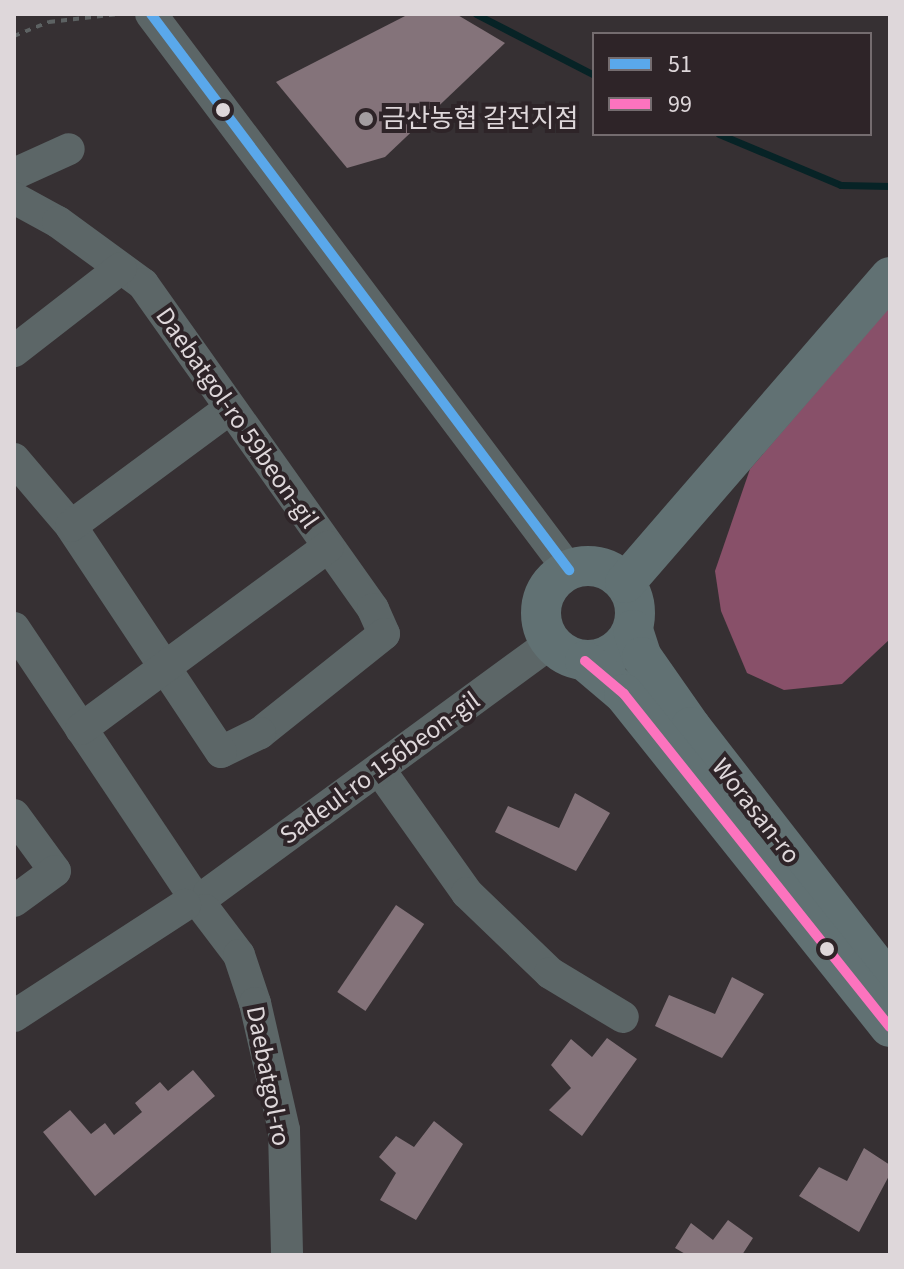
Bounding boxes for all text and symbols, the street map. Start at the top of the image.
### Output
legend [592,32,872,136]
text: 51 [668,47,692,82]
text: 99 [668,87,692,122]
unlabelled marker [215,102,231,118]
place label: 금산농협 갈전지점 [382,103,579,135]
marker: 금산농협 갈전지점 [357,110,375,128]
street label: Daebatgol-ro 59beon-gil [149,302,325,534]
street label: Sadeul-ro 156beon-gil [274,685,486,851]
street label: Worasan-ro [705,752,807,870]
unlabelled marker [819,941,835,957]
street label: Daebatgol-ro [239,1003,297,1149]

